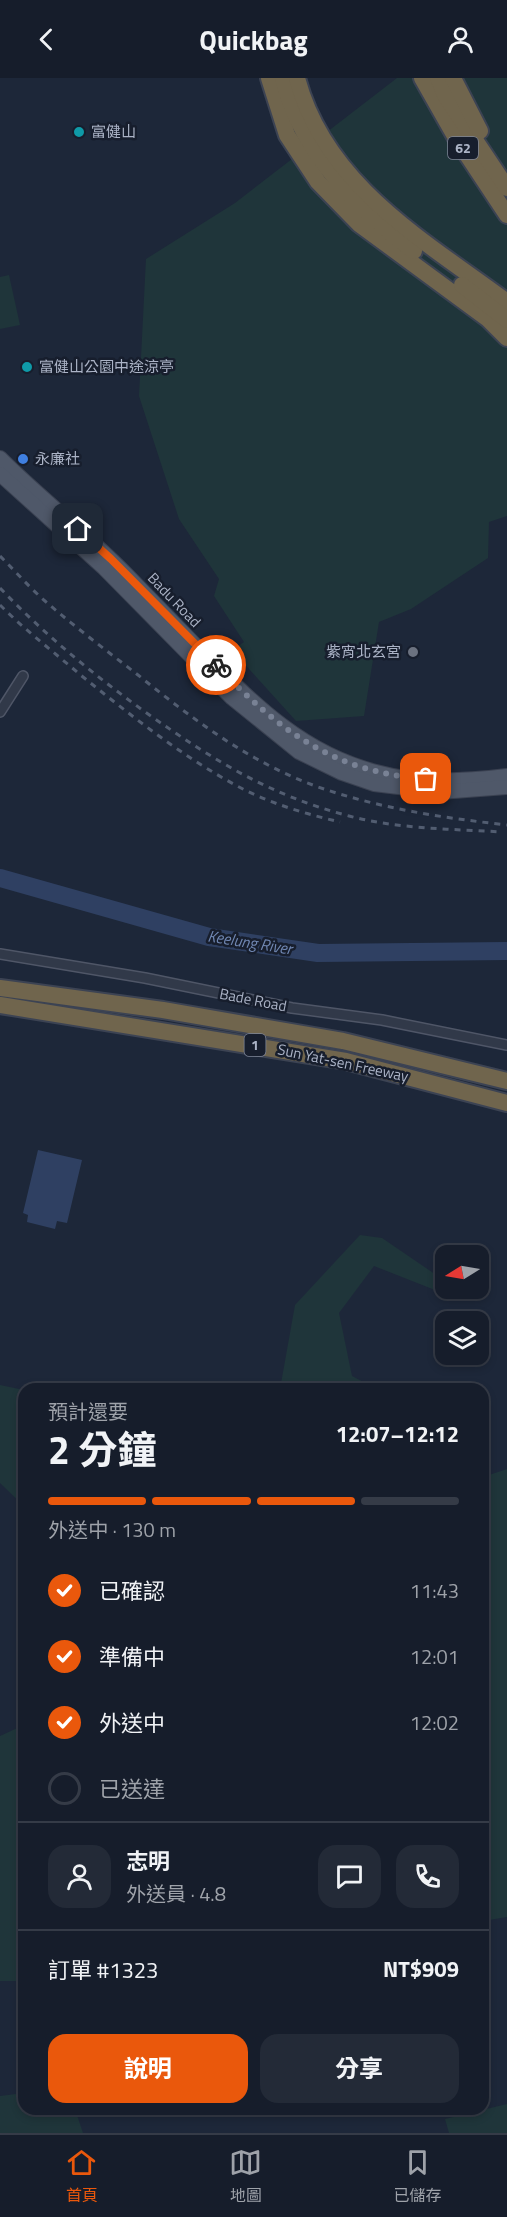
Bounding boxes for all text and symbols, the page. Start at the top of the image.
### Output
text: Quickbag [199,19,308,60]
icon: back [30,23,63,56]
icon: person [444,23,477,56]
place label: 富健山 [91,120,136,143]
marker: 富健山 [72,125,86,139]
road number: 62 [448,137,478,159]
place label: 富健山公園中途涼亭 [39,355,174,378]
marker: 富健山公園中途涼亭 [20,360,34,374]
place label: 永廉社 [35,447,80,470]
marker: 永廉社 [16,452,30,466]
pin [52,503,103,554]
icon: home [61,512,94,545]
street label: Badu Road [142,567,206,632]
courier [186,635,246,695]
place label: 紫宵北玄宮 [326,640,401,663]
marker: 紫宵北玄宮 [406,645,420,659]
icon: bike [200,649,233,682]
pin [400,753,451,804]
icon: bag [409,762,442,795]
water label: Keelung River [206,924,296,961]
street label: Bade Road [218,982,289,1017]
road number: 1 [244,1034,266,1056]
street label: Sun Yat-sen Freeway [276,1037,411,1088]
north arrow [435,1245,489,1299]
map controls [435,1245,489,1365]
button: layers [435,1311,489,1365]
text: 預計還要 [48,1396,128,1427]
text: 12:07–12:12 [336,1417,459,1451]
text: 2 分鐘 [48,1420,156,1479]
text: 外送中 · 130 m [48,1514,176,1545]
icon: check [48,1574,81,1607]
text: 已確認 [99,1574,165,1608]
text: 11:43 [410,1575,459,1606]
icon: check [48,1640,81,1673]
text: 準備中 [99,1640,165,1674]
text: 12:01 [410,1641,459,1672]
icon: check [48,1706,81,1739]
text: 外送中 [99,1706,165,1740]
text: 12:02 [410,1707,459,1738]
text: 已送達 [99,1772,165,1806]
text: 志明 [126,1844,170,1878]
button: person [48,1845,111,1908]
button: chat [318,1845,381,1908]
button: phone [396,1845,459,1908]
text: 外送員 · 4.8 [126,1878,226,1909]
text: NT$909 [383,1952,459,1986]
text: 訂單 #1323 [48,1953,158,1987]
button: 說明 [48,2034,248,2103]
button: 分享 [260,2034,459,2103]
tab: 首頁 [65,2146,98,2207]
tab: 地圖 [229,2146,262,2207]
tab: 已儲存 [393,2146,441,2207]

